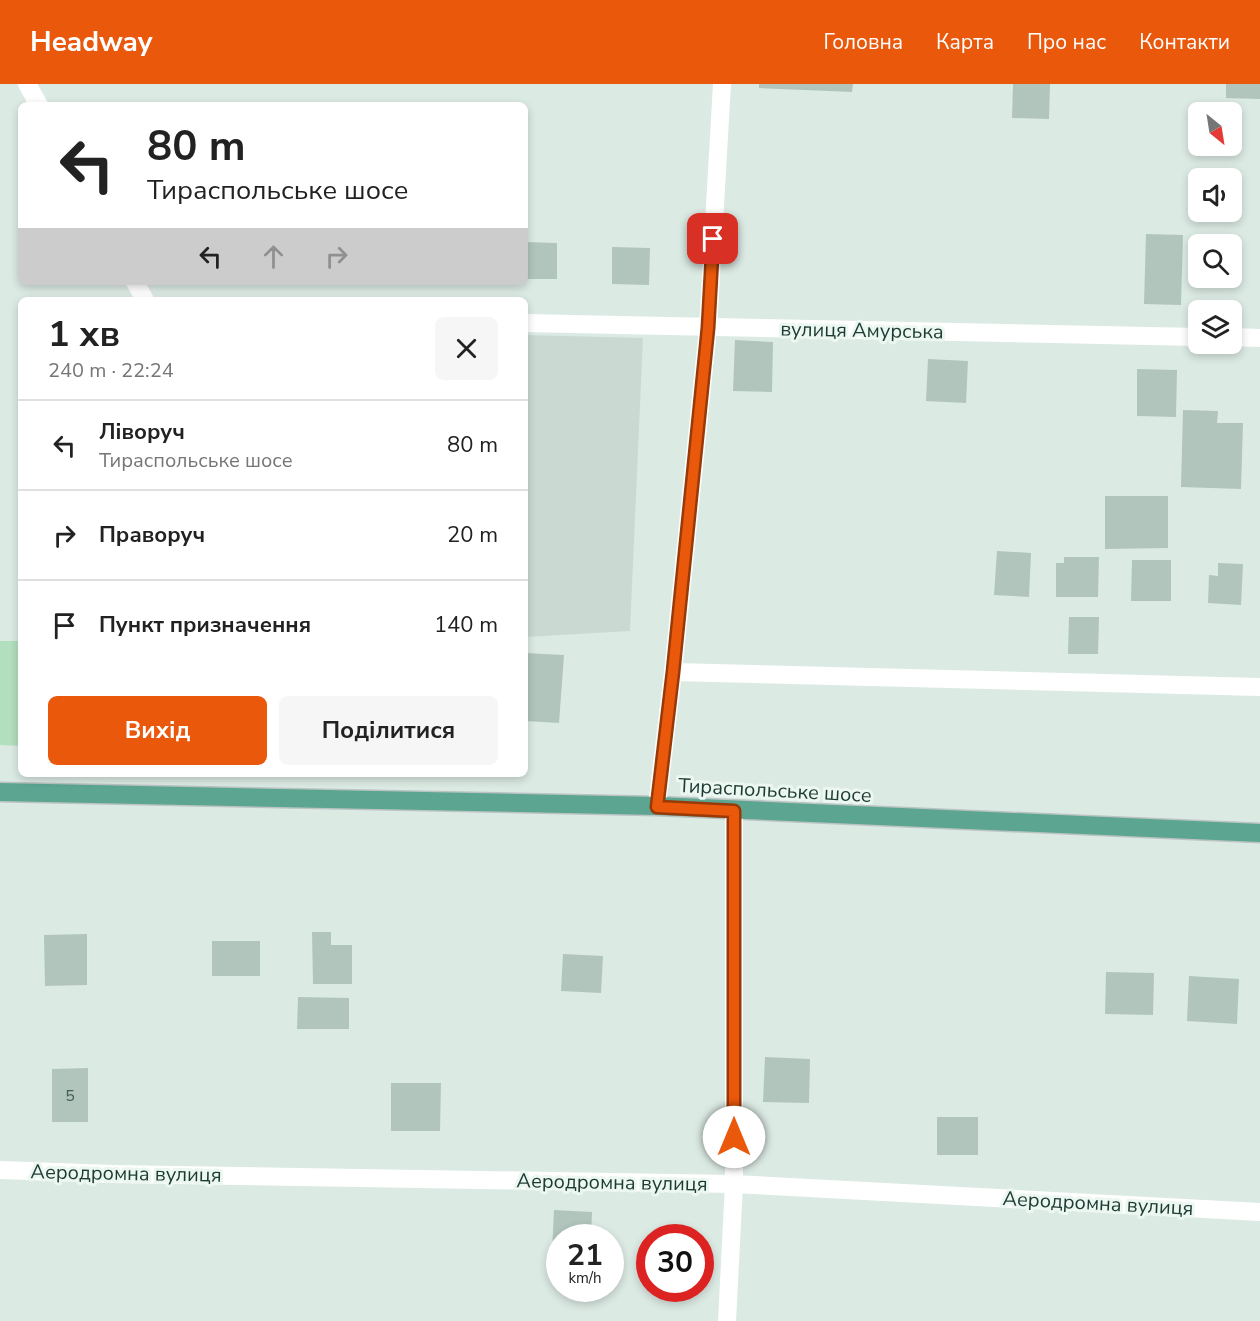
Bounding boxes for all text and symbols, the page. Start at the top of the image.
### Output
text: Headway [30,23,152,61]
text: Головна [823,28,903,56]
text: Карта [936,28,994,56]
text: Про нас [1027,28,1106,56]
text: Контакти [1139,28,1230,56]
north arrow [1188,102,1242,156]
map controls [1188,102,1242,354]
text: 80 m [147,118,246,175]
icon: left [48,126,126,204]
button: sound [1188,168,1242,222]
text: Тираспольське шосе [147,172,408,209]
pin [687,213,738,264]
icon: arrive [696,222,729,255]
button: search [1188,234,1242,288]
icon: left [194,240,227,273]
icon: ahead [257,240,290,273]
icon: right [320,240,353,273]
button: layers [1188,300,1242,354]
text: 1 хв [48,310,120,359]
street label: вулиця Амурська [780,316,944,345]
button: close [435,317,498,380]
text: 240 m · 22:24 [48,357,174,384]
text: Ліворуч [99,417,185,447]
icon: left [48,429,81,462]
text: 80 m [447,430,498,460]
text: Тираспольське шосе [99,447,293,474]
icon: right [48,519,81,552]
text: Праворуч [99,520,205,550]
text: 20 m [447,520,498,550]
icon: arrive [48,609,81,642]
text: Пункт призначення [99,610,311,640]
text: 140 m [434,610,498,640]
button: Вихід [48,696,267,765]
button: Поділитися [279,696,498,765]
street label: Тираспольське шосе [678,772,872,809]
house number: 5 [65,1085,75,1107]
position arrow [702,1105,766,1169]
street label: Аеродромна вулиця [30,1158,222,1189]
street label: Аеродромна вулиця [516,1167,708,1198]
street label: Аеродромна вулиця [1002,1185,1194,1222]
speed limit sign: 30 [636,1224,714,1302]
text: 21 [567,1235,603,1276]
text: km/h [568,1268,602,1288]

